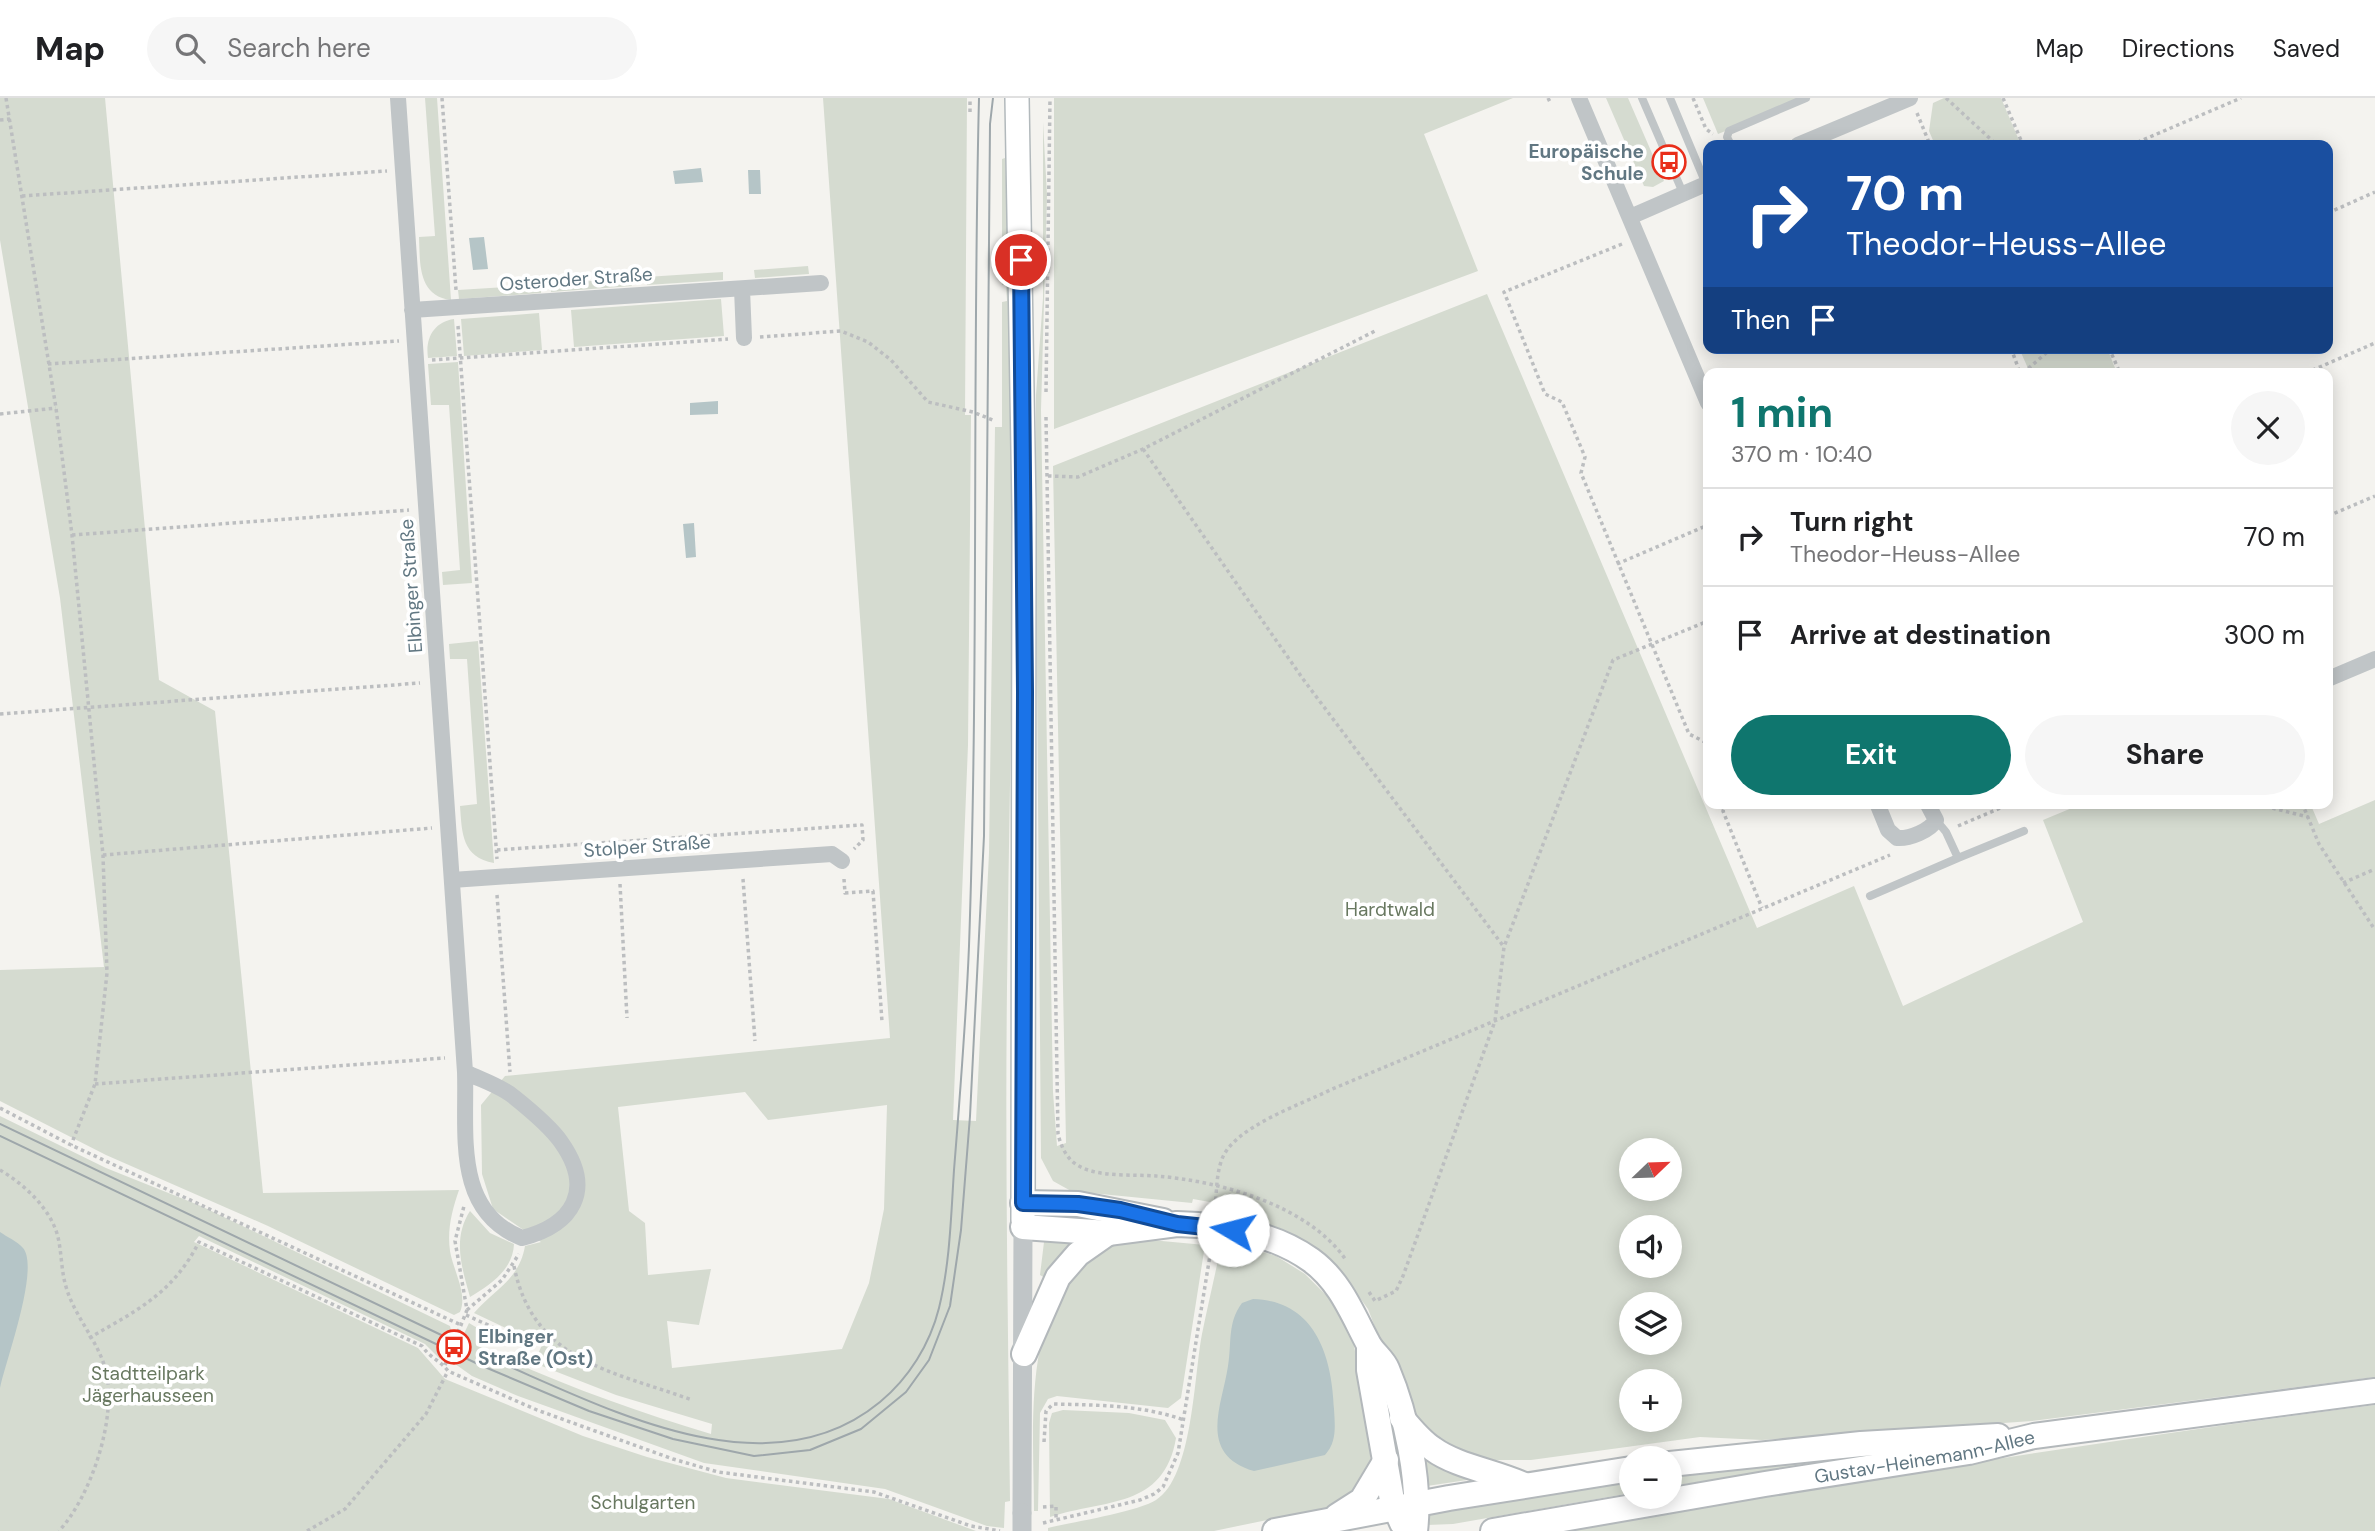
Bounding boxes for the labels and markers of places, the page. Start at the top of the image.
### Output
place label: Europäische Schule [1528,139,1644,186]
bus stop icon: Europäische Schule [1650,143,1688,181]
pin [991,230,1051,290]
place label: Elbinger Straße (Ost) [478,1324,593,1371]
bus stop icon: Elbinger Straße (Ost) [435,1328,473,1366]

